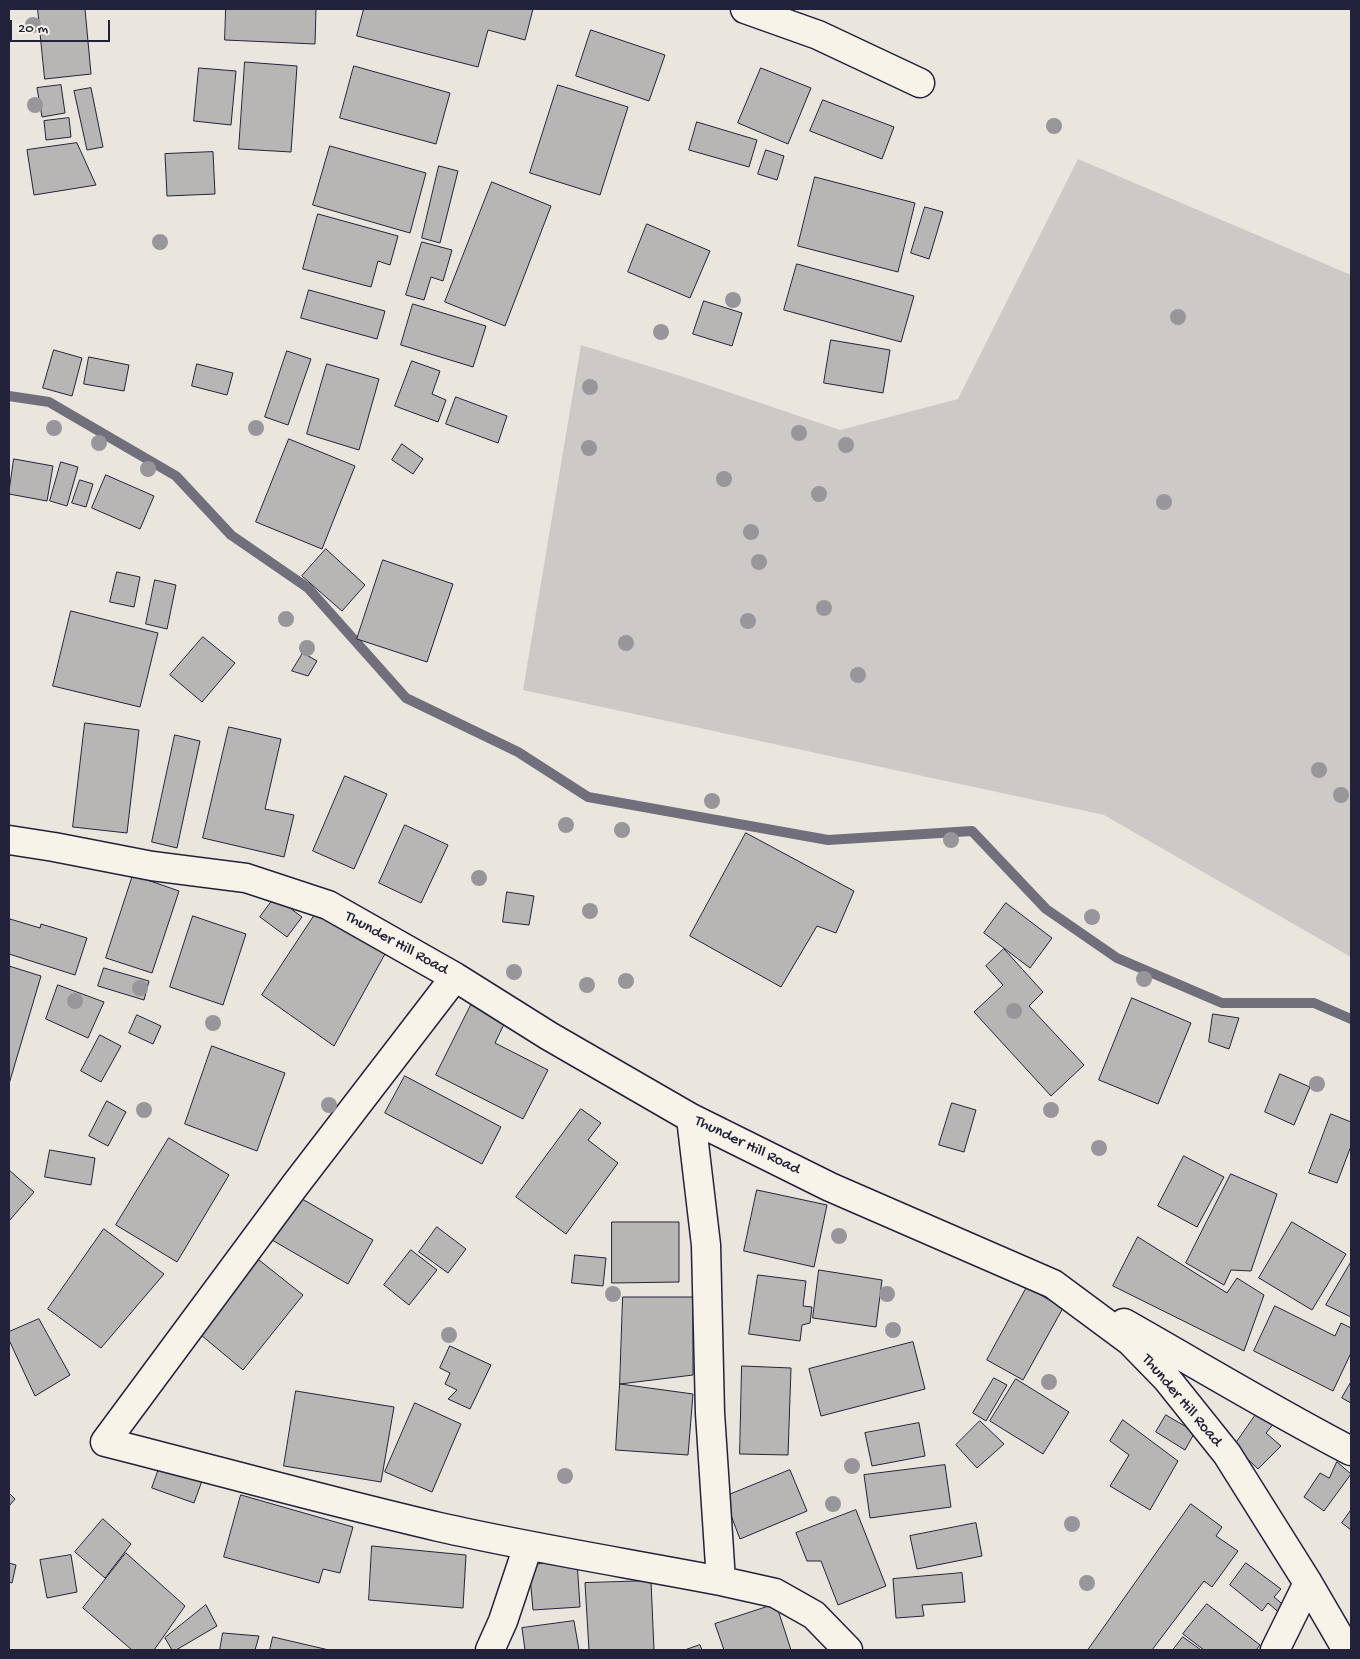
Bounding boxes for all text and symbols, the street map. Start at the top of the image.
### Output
scale bar [12,10,112,42]
text: 20 m [18,20,48,38]
street label: Thunder Hill Road [341,908,451,980]
street label: Thunder Hill Road [691,1112,803,1180]
street label: Thunder Hill Road [1137,1351,1225,1451]

